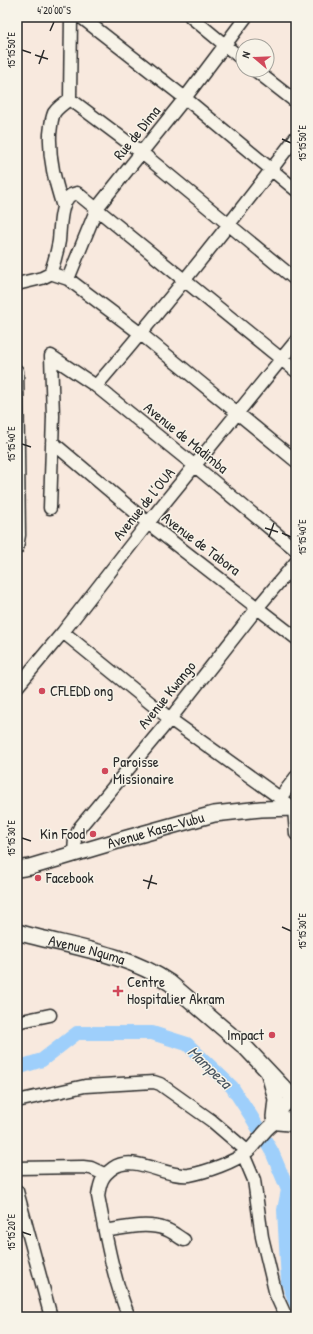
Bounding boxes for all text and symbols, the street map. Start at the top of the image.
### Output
text: 4°20'00"S [37,4,71,17]
text: 15°15'50"E [5,32,18,68]
north arrow [235,38,275,78]
text: N [238,50,253,60]
street label: Rue de Dima [108,101,165,164]
text: 15°15'50"E [296,125,309,161]
street label: Avenue de Madimba [140,397,233,478]
text: 15°15'40"E [5,426,18,462]
street label: Avenue de l’OUA [108,462,180,544]
street label: Avenue de Tabora [158,507,245,580]
text: 15°15'40"E [296,519,309,555]
street label: Avenue Kwango [133,656,200,733]
place label: CFLEDD ong [50,680,114,701]
marker: CFLEDD ong [37,686,47,696]
place label: Paroisse Missionaire [113,751,174,789]
marker: Paroisse Missionaire [100,766,110,776]
street label: Avenue Kasa-Vubu [104,806,206,853]
text: 15°15'30"E [5,819,18,856]
place label: Kin Food [40,823,85,844]
marker: Kin Food [88,829,98,839]
place label: Facebook [45,867,94,888]
marker: Facebook [33,873,43,883]
text: 15°15'30"E [296,912,309,949]
street label: Avenue Nguma [47,929,128,970]
place label: Centre Hospitalier Akram [127,971,225,1009]
marker: Centre Hospitalier Akram [112,985,124,997]
place label: Impact [227,1024,265,1045]
marker: Impact [267,1030,277,1040]
water label: Mampeza [183,1041,238,1095]
text: 15°15'20"E [5,1213,18,1250]

